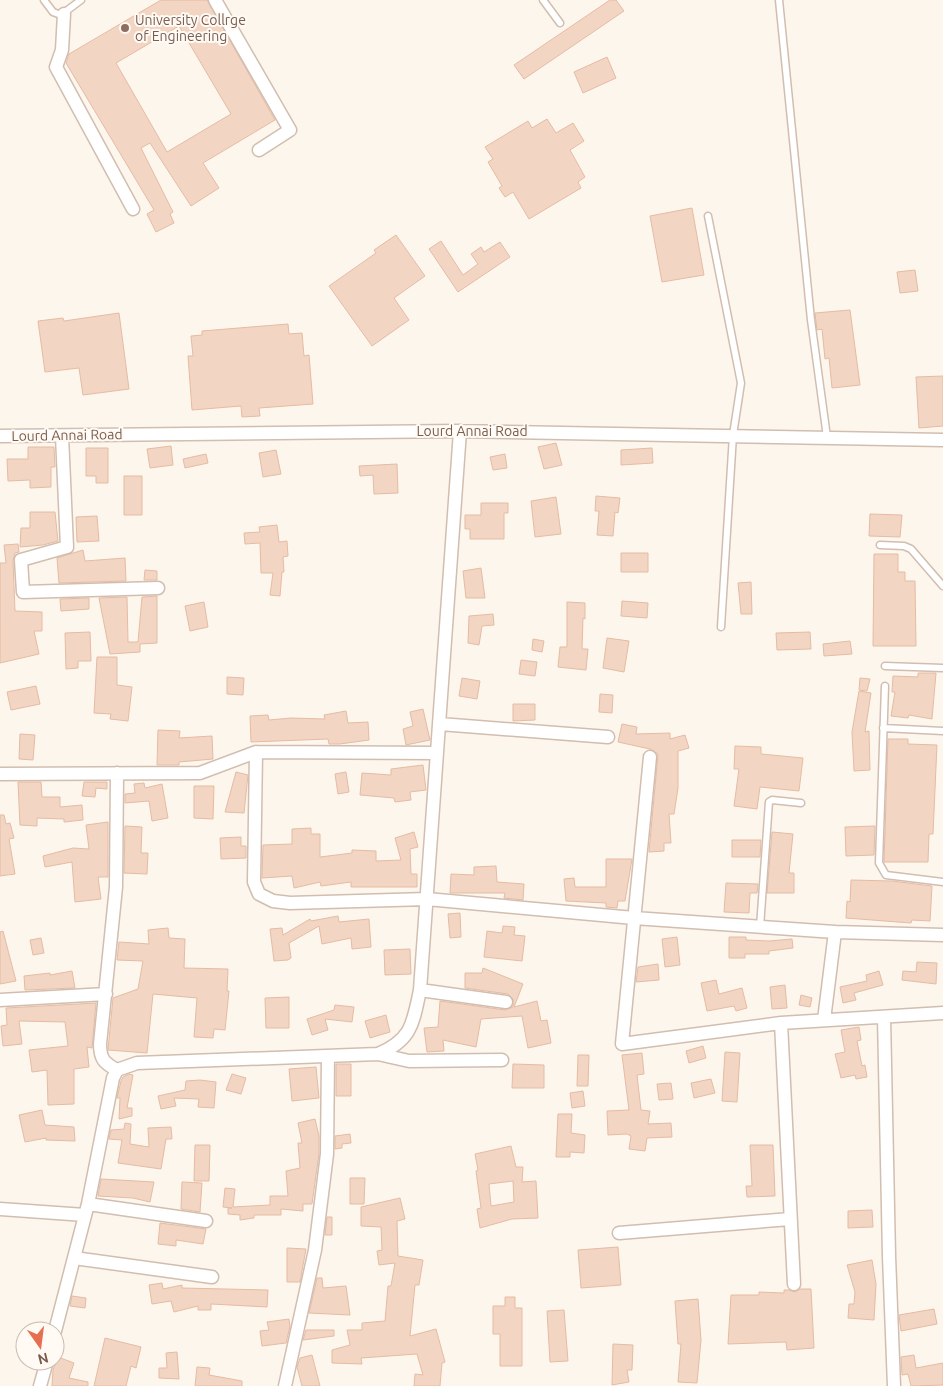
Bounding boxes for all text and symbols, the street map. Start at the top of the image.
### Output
place label: University Collrge of Engineering [135,12,246,44]
marker: University Collrge of Engineering [119,22,131,34]
street label: Lourd Annai Road [416,423,528,439]
street label: Lourd Annai Road [11,426,123,444]
north arrow [15,1321,65,1371]
text: N [36,1350,50,1368]

